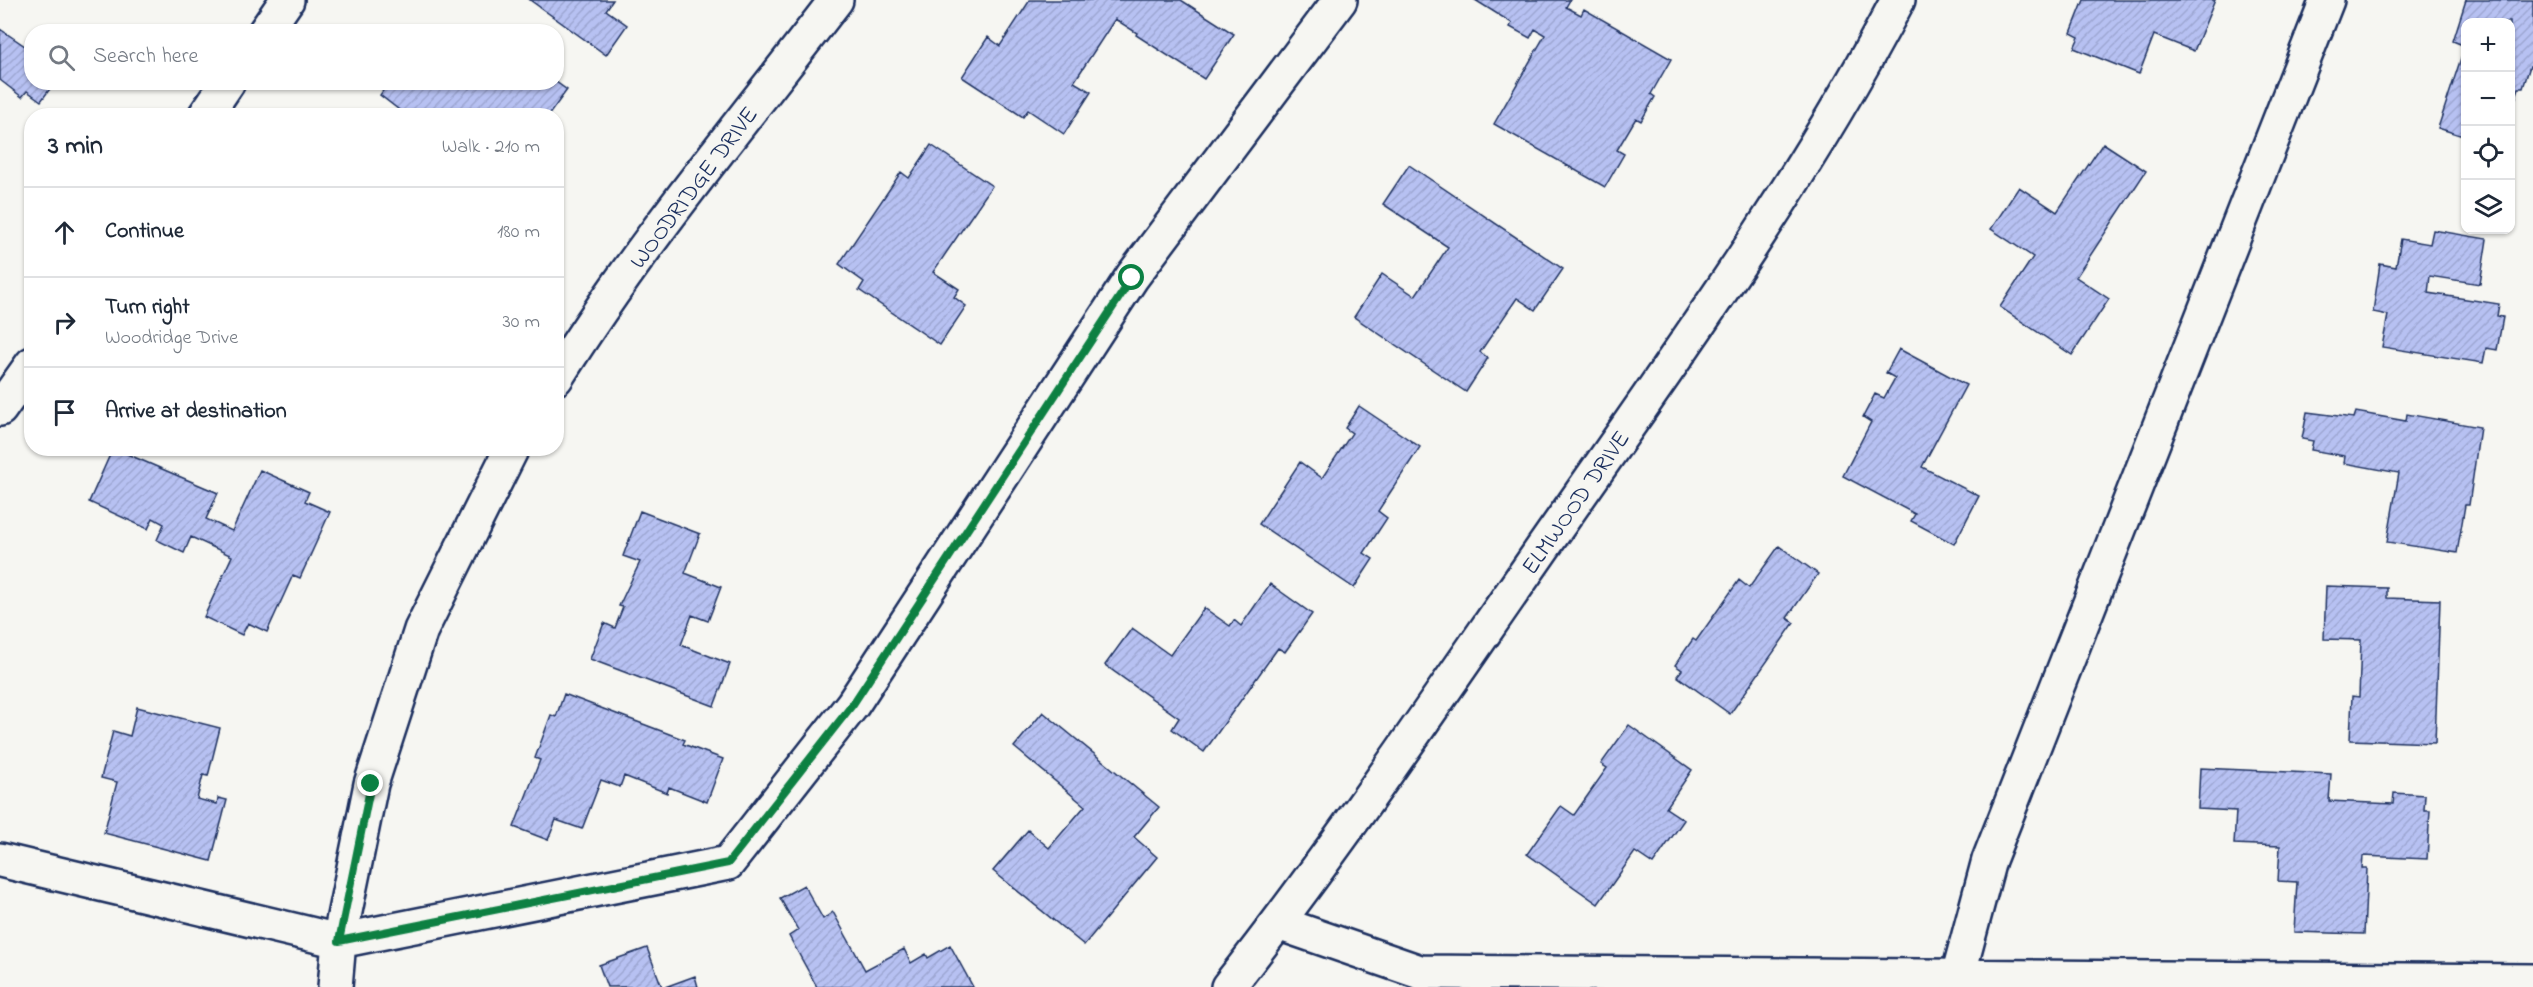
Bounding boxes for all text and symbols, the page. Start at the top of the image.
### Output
map controls [2461,18,2515,234]
button: + [2461,18,2515,72]
search box [24,24,564,90]
icon: search [45,41,78,74]
text: Search here [93,41,198,73]
button: − [2461,72,2515,126]
street label: WOODRIDGE DRIVE [622,100,768,277]
button: locate [2461,126,2515,180]
text: 3 min [48,128,103,166]
text: Walk · 210 m [442,133,540,162]
button: layers [2461,180,2515,234]
icon: ahead [48,216,81,249]
text: Continue [105,216,184,248]
text: 180 m [497,218,540,247]
route start [1118,264,1144,290]
text: Turn right [105,292,190,324]
icon: right [48,306,81,339]
text: 30 m [503,308,540,337]
text: Woodridge Drive [105,324,238,353]
icon: arrive [48,396,81,429]
text: Arrive at destination [105,396,287,428]
street label: ELMWOOD DRIVE [1514,424,1640,583]
route end [357,770,383,796]

